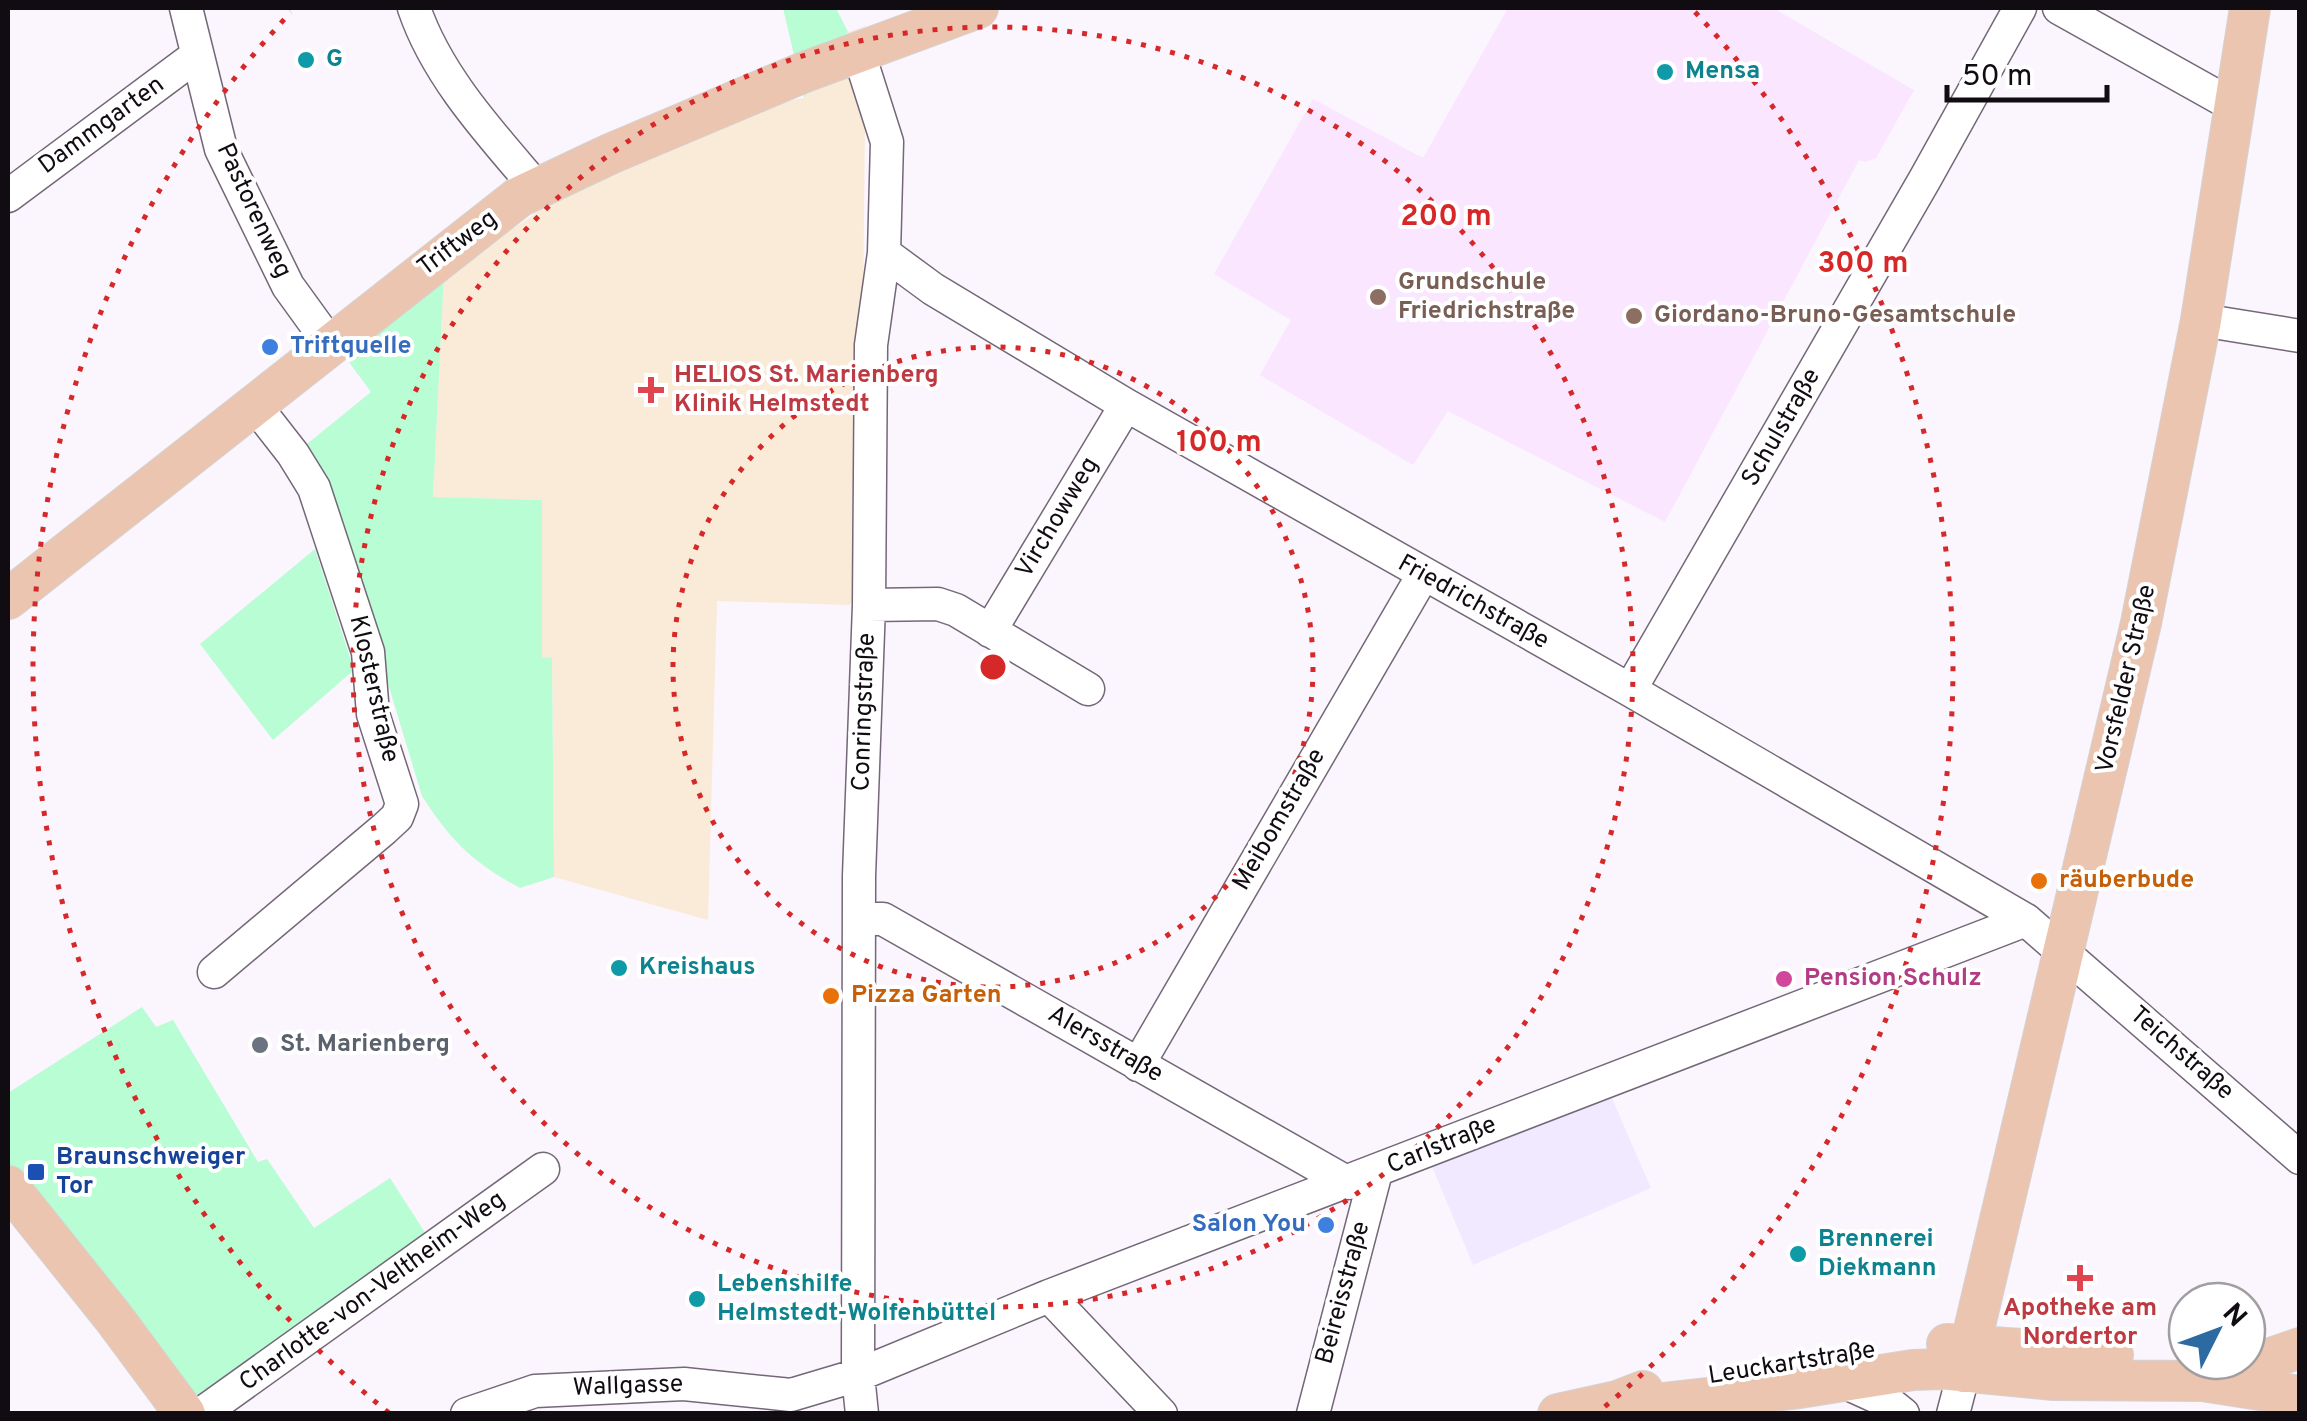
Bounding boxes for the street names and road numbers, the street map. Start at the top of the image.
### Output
street label: Dammgarten [33,70,171,182]
street label: Pastorenweg [208,138,298,284]
street label: Triftweg [412,204,504,284]
street label: Schulstraße [1735,363,1829,493]
street label: Virchowweg [1009,452,1107,584]
street label: Friedrichstraße [1392,548,1554,658]
street label: Vorsfelder Straße [2090,582,2164,776]
street label: Klosterstraße [341,612,405,766]
street label: Conringstraße [846,632,884,792]
street label: Meibomstraße [1226,743,1334,897]
street label: Alersstraße [1042,999,1168,1091]
street label: Teichstraße [2122,1000,2240,1108]
street label: Carlstraße [1383,1110,1501,1182]
street label: Charlotte-von-Veltheim-Weg [234,1185,512,1399]
street label: Beireisstraße [1310,1218,1378,1368]
street label: Leuckartstraße [1706,1335,1878,1393]
street label: Wallgasse [572,1369,684,1405]

